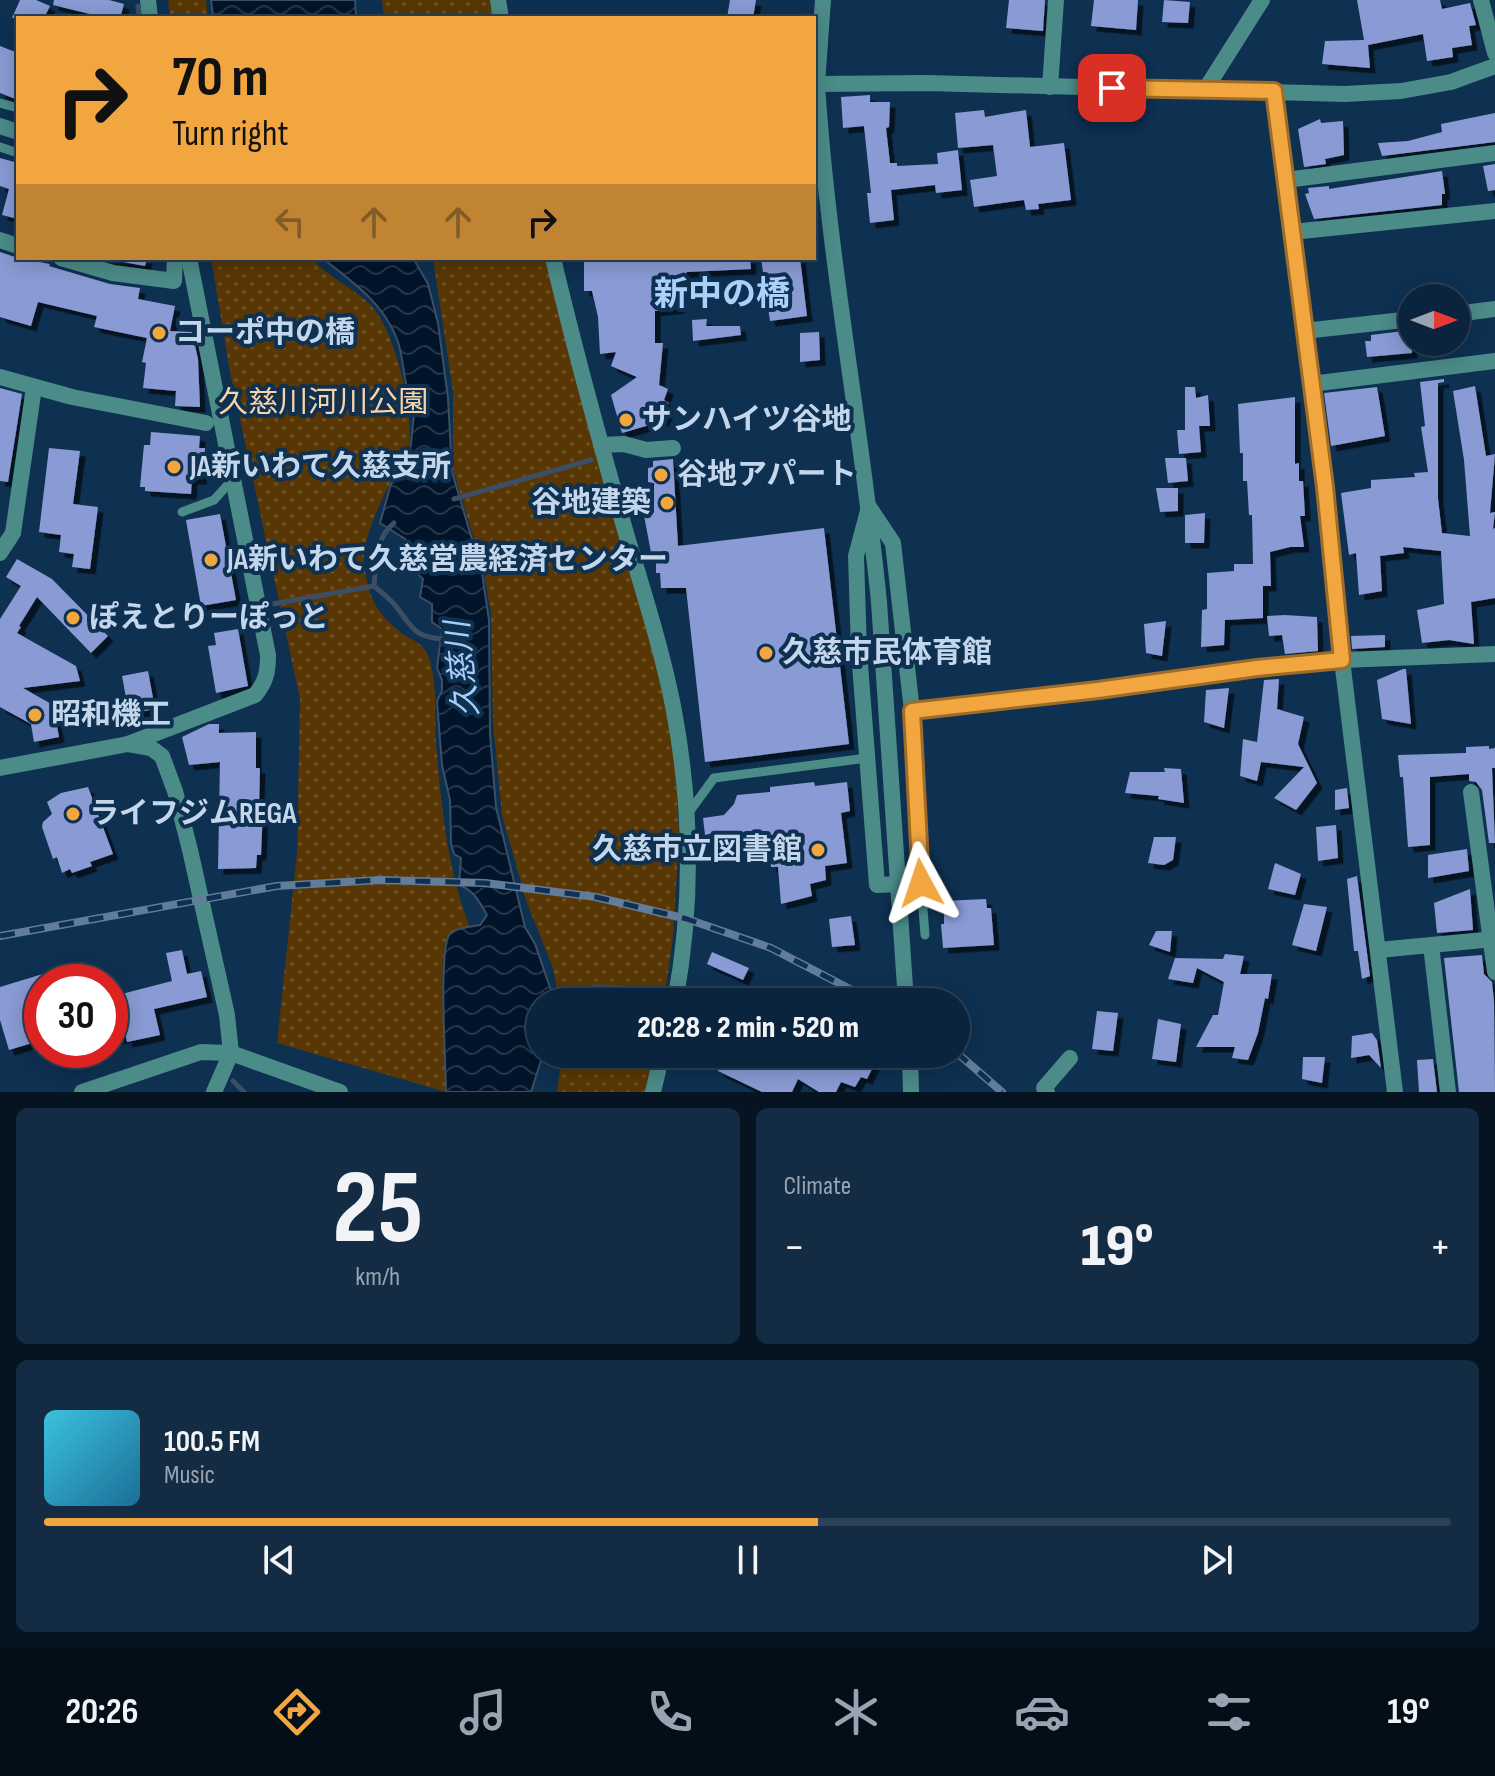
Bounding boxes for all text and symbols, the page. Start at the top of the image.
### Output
text: 70 m [172,45,269,112]
icon: right [40,48,144,152]
pin [1078,54,1146,122]
icon: arrive [1090,66,1134,110]
text: Turn right [172,113,289,156]
icon: left [268,200,312,244]
icon: ahead [352,200,396,244]
icon: ahead [436,200,480,244]
icon: right [520,200,564,244]
district label: 新中の橋 [654,274,790,315]
north arrow [1398,284,1470,356]
map controls [1398,284,1470,356]
place label: コーポ中の橋 [175,315,355,351]
marker: コーポ中の橋 [150,324,168,342]
park label: 久慈川河川公園 [218,385,428,421]
place label: サンハイツ谷地 [642,402,851,438]
marker: サンハイツ谷地 [617,411,635,429]
place label: JA新いわて久慈支所 [189,449,451,485]
place label: 谷地アパート [677,457,856,493]
marker: JA新いわて久慈支所 [165,458,183,476]
marker: 谷地アパート [652,466,670,484]
place label: 谷地建築 [531,485,651,521]
marker: 谷地建築 [658,494,676,512]
place label: JA新いわて久慈営農経済センター [226,542,668,578]
marker: JA新いわて久慈営農経済センター [202,551,220,569]
place label: ぽえとりーぽっと [89,600,329,636]
marker: ぽえとりーぽっと [64,609,82,627]
water label: 久慈川 [438,616,487,719]
place label: 久慈市民体育館 [782,635,992,671]
marker: 久慈市民体育館 [757,644,775,662]
place label: 昭和機工 [51,697,171,733]
marker: 昭和機工 [26,706,44,724]
place label: ライフジムREGA [89,796,297,832]
marker: ライフジムREGA [64,805,82,823]
place label: 久慈市立図書館 [592,832,802,868]
marker: 久慈市立図書館 [809,841,827,859]
position arrow [879,841,963,925]
speed limit sign: 30 [24,964,128,1068]
text: 20:28 · 2 min · 520 m [637,1010,859,1046]
text: 25 [332,1147,423,1272]
text: Climate [784,1171,851,1202]
text: 19° [1081,1211,1154,1283]
text: − [784,1221,805,1274]
text: + [1429,1221,1451,1274]
text: km/h [355,1262,400,1293]
text: 100.5 FM [164,1424,260,1460]
text: Music [164,1460,215,1491]
icon: previous [257,1538,301,1582]
icon: pause [726,1538,770,1582]
icon: next [1195,1538,1239,1582]
icon: directions [269,1684,325,1740]
icon: music [455,1684,511,1740]
icon: phone [642,1684,698,1740]
icon: climate [828,1684,884,1740]
icon: car [1014,1684,1070,1740]
icon: filters [1201,1684,1257,1740]
text: 20:26 [65,1691,138,1734]
text: 19° [1387,1691,1430,1734]

